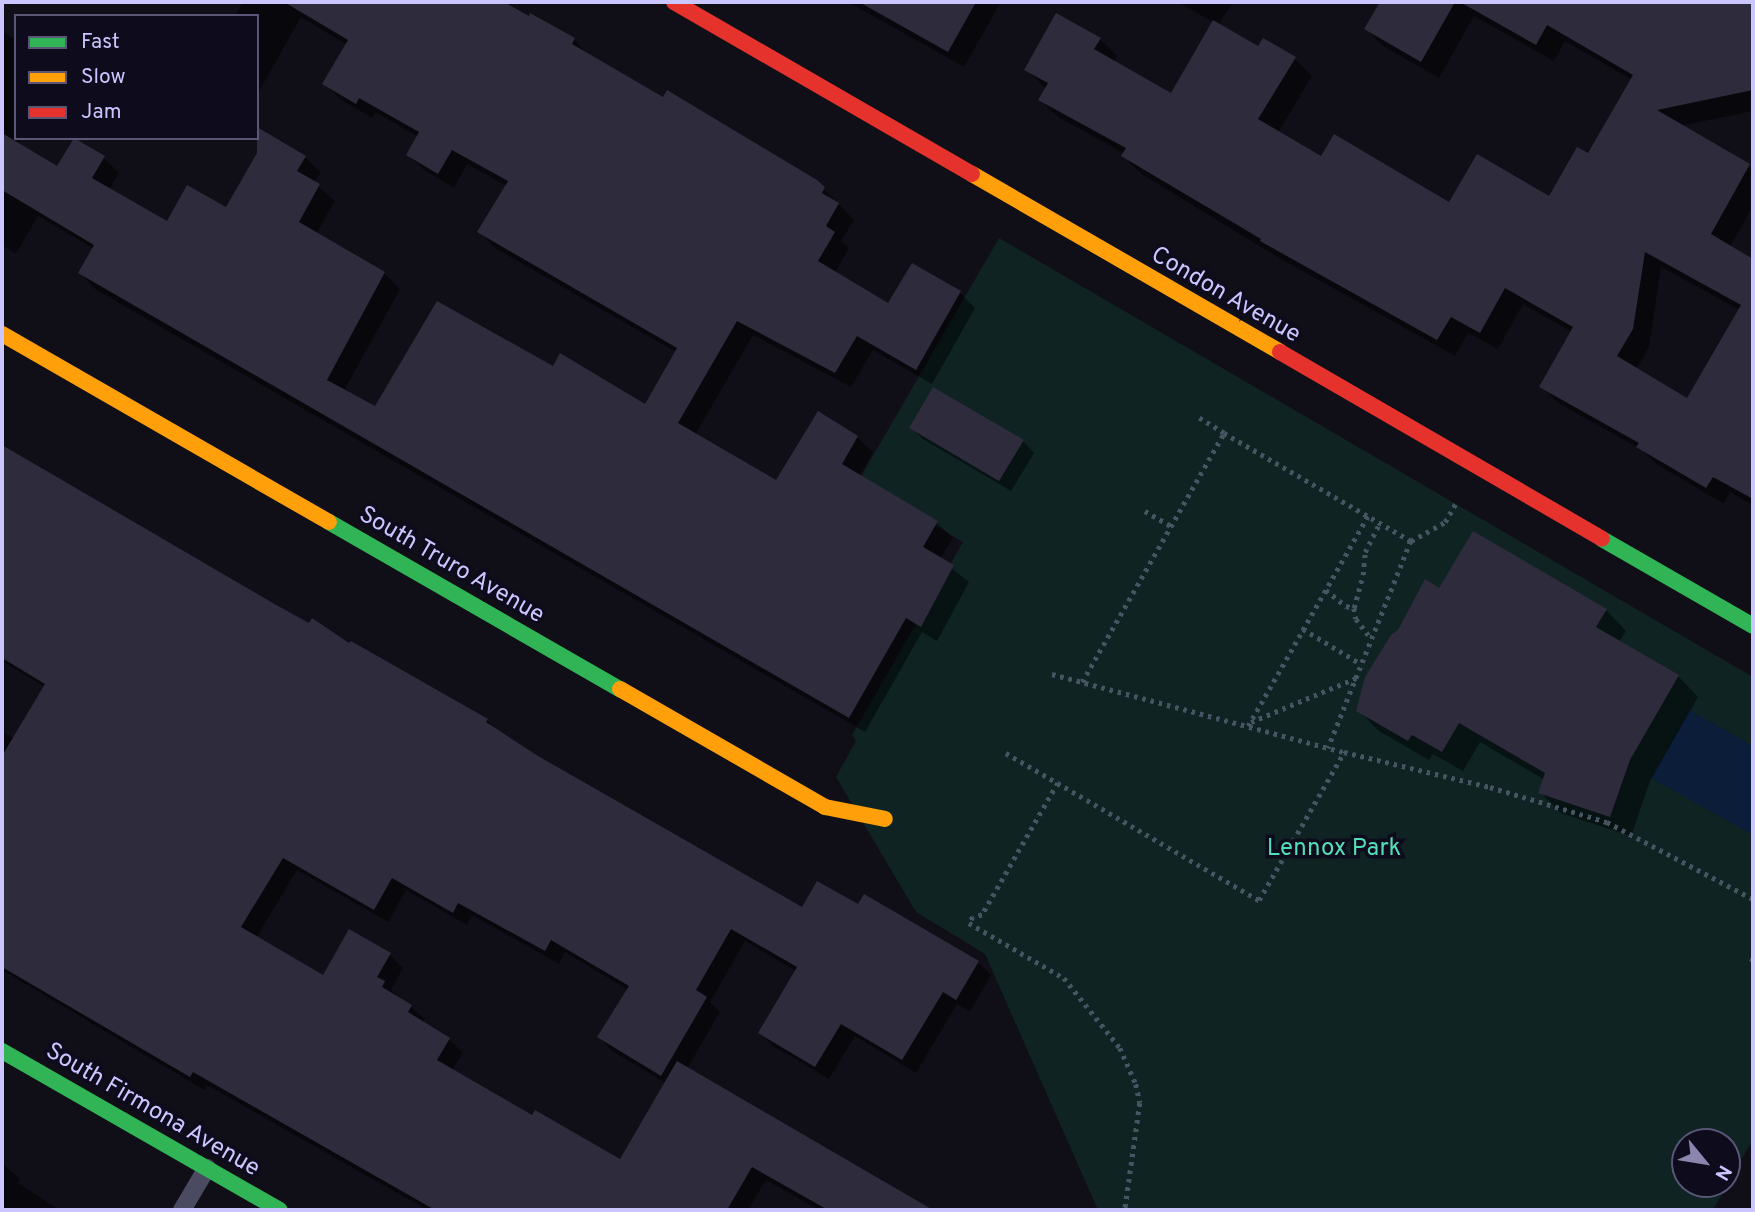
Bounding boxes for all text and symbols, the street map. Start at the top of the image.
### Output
legend [14,14,259,140]
text: Fast [81,29,120,56]
text: Slow [81,64,126,91]
text: Jam [81,99,122,126]
street label: Condon Avenue [1145,241,1305,351]
street label: South Truro Avenue [352,501,550,631]
park label: Lennox Park [1267,836,1401,864]
street label: South Firmona Avenue [39,1038,265,1184]
north arrow [1671,1128,1741,1198]
text: N [1709,1161,1736,1184]

